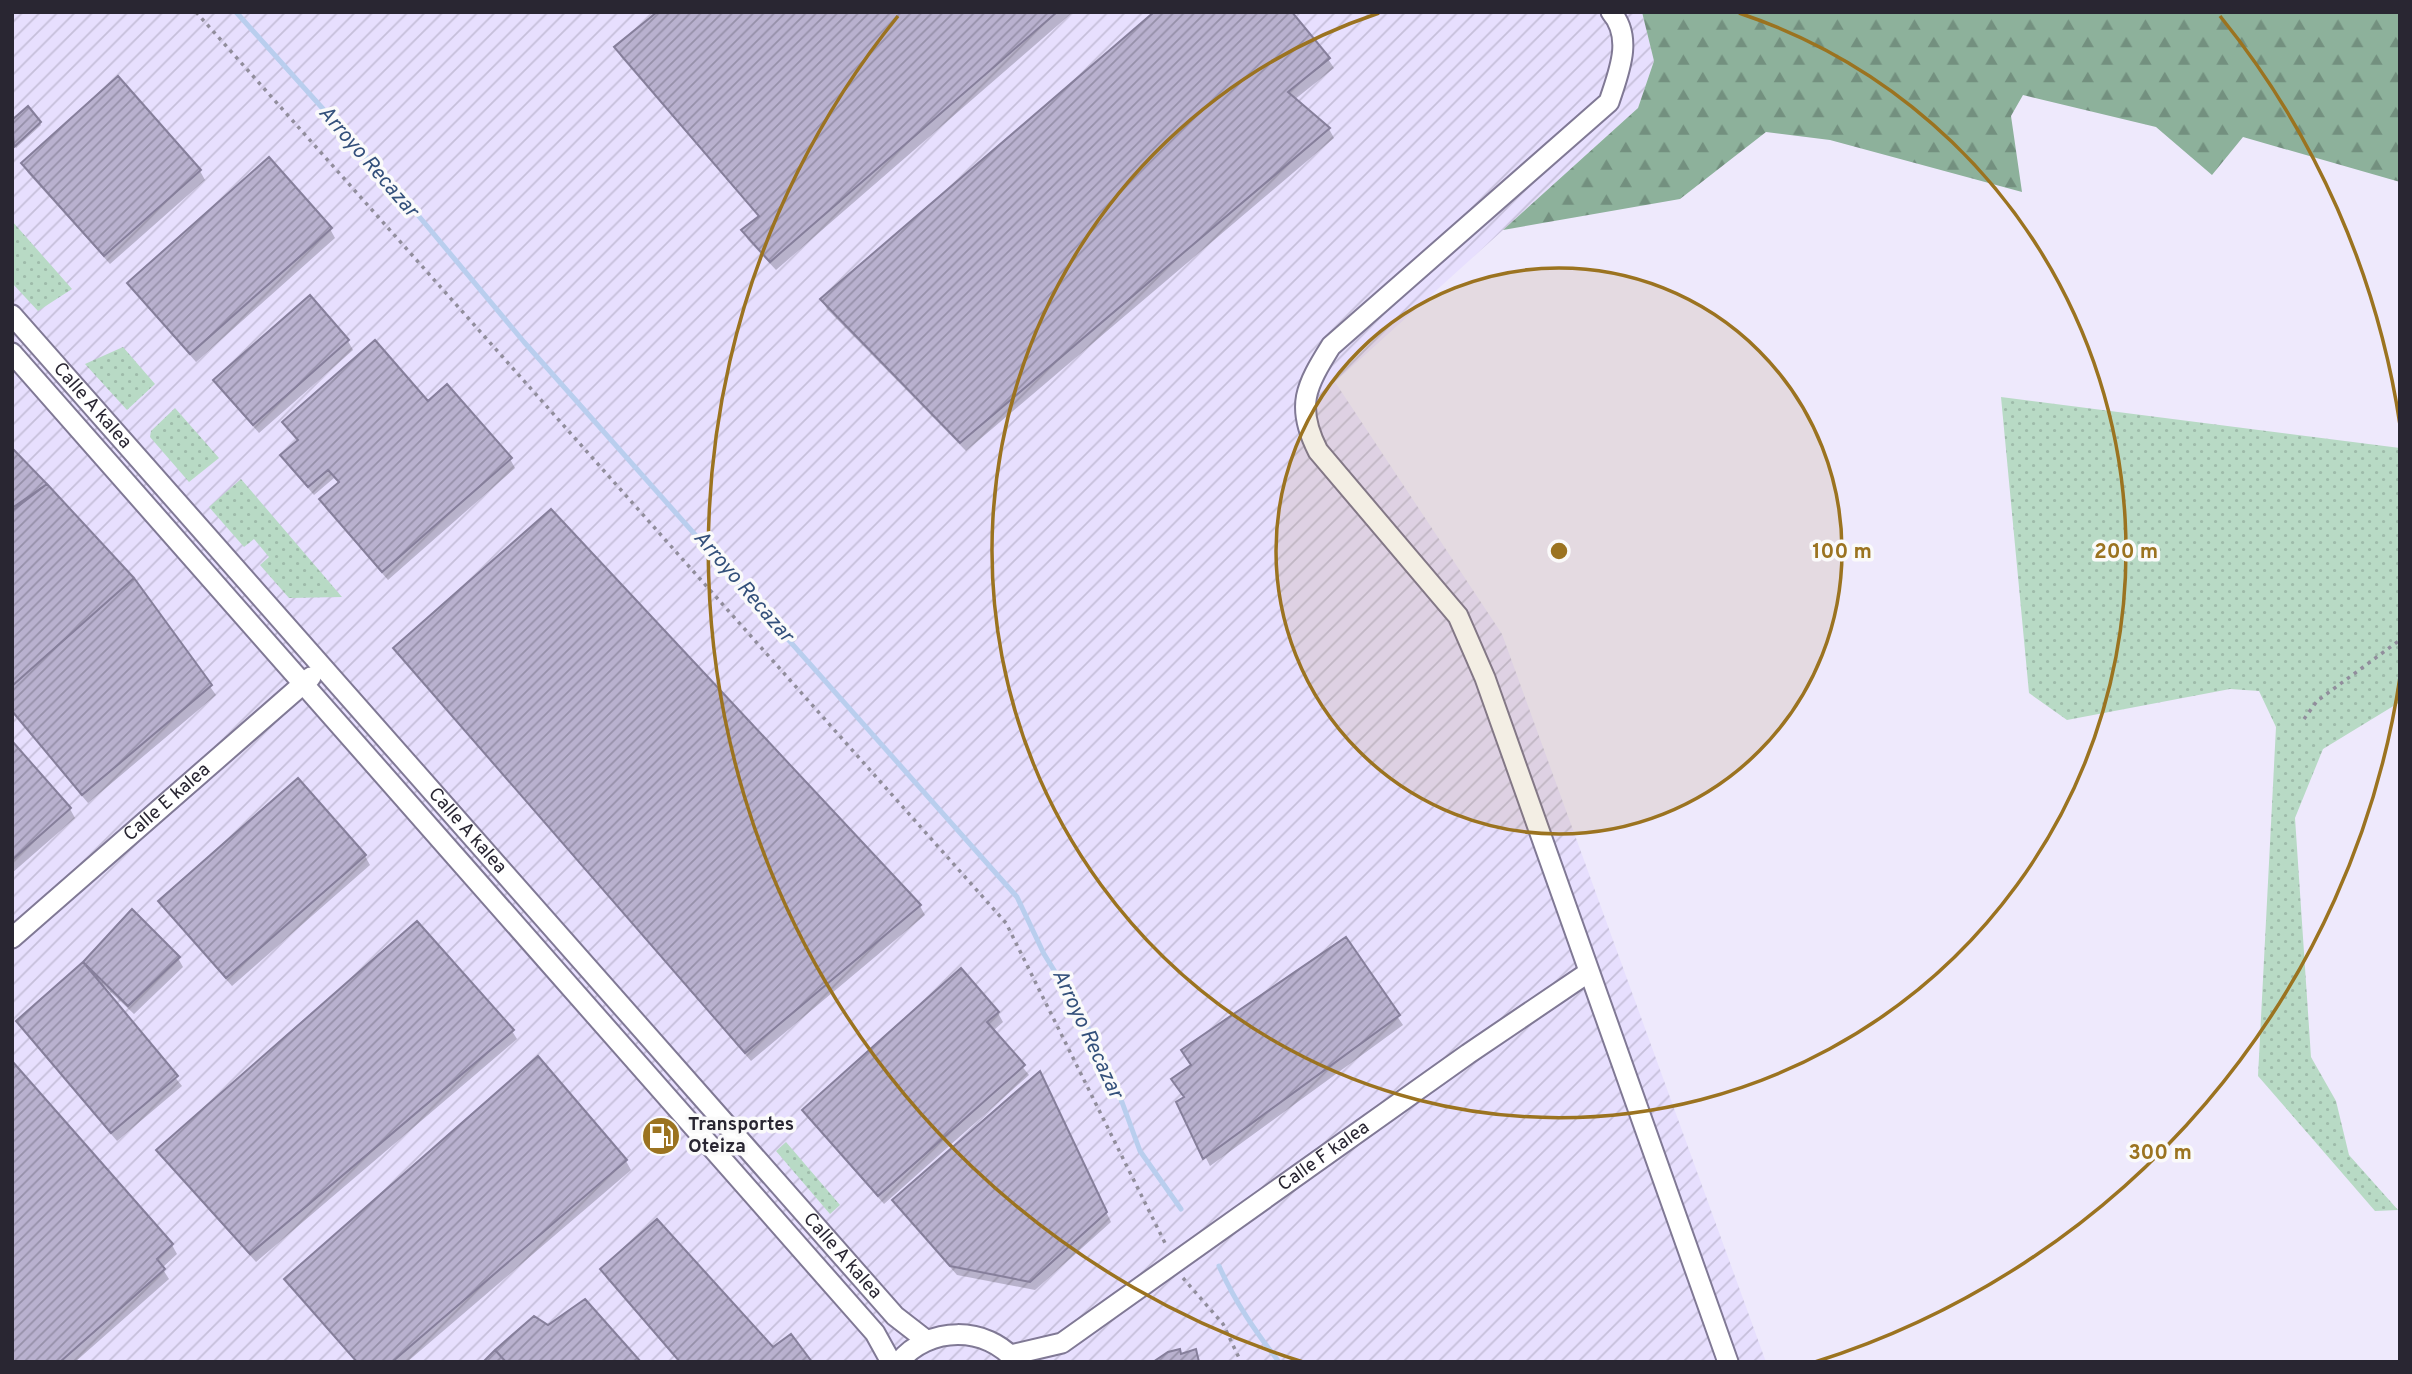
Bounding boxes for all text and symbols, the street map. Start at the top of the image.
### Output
water label: Arroyo Recazar [312,100,425,225]
street label: Calle A kalea [47,357,137,454]
water label: Arroyo Recazar [687,525,800,650]
centre of rings [1547,539,1571,563]
text: 100 m [1812,539,1872,566]
text: 200 m [2094,539,2158,566]
street label: Calle E kalea [119,758,216,847]
street label: Calle A kalea [423,783,512,879]
water label: Arroyo Recazar [1045,965,1130,1105]
place label: Transportes Oteiza [688,1113,794,1159]
fuel station icon: Transportes Oteiza [640,1115,682,1157]
street label: Calle F kalea [1274,1116,1375,1197]
text: 300 m [2128,1140,2192,1167]
street label: Calle A kalea [798,1208,887,1304]

